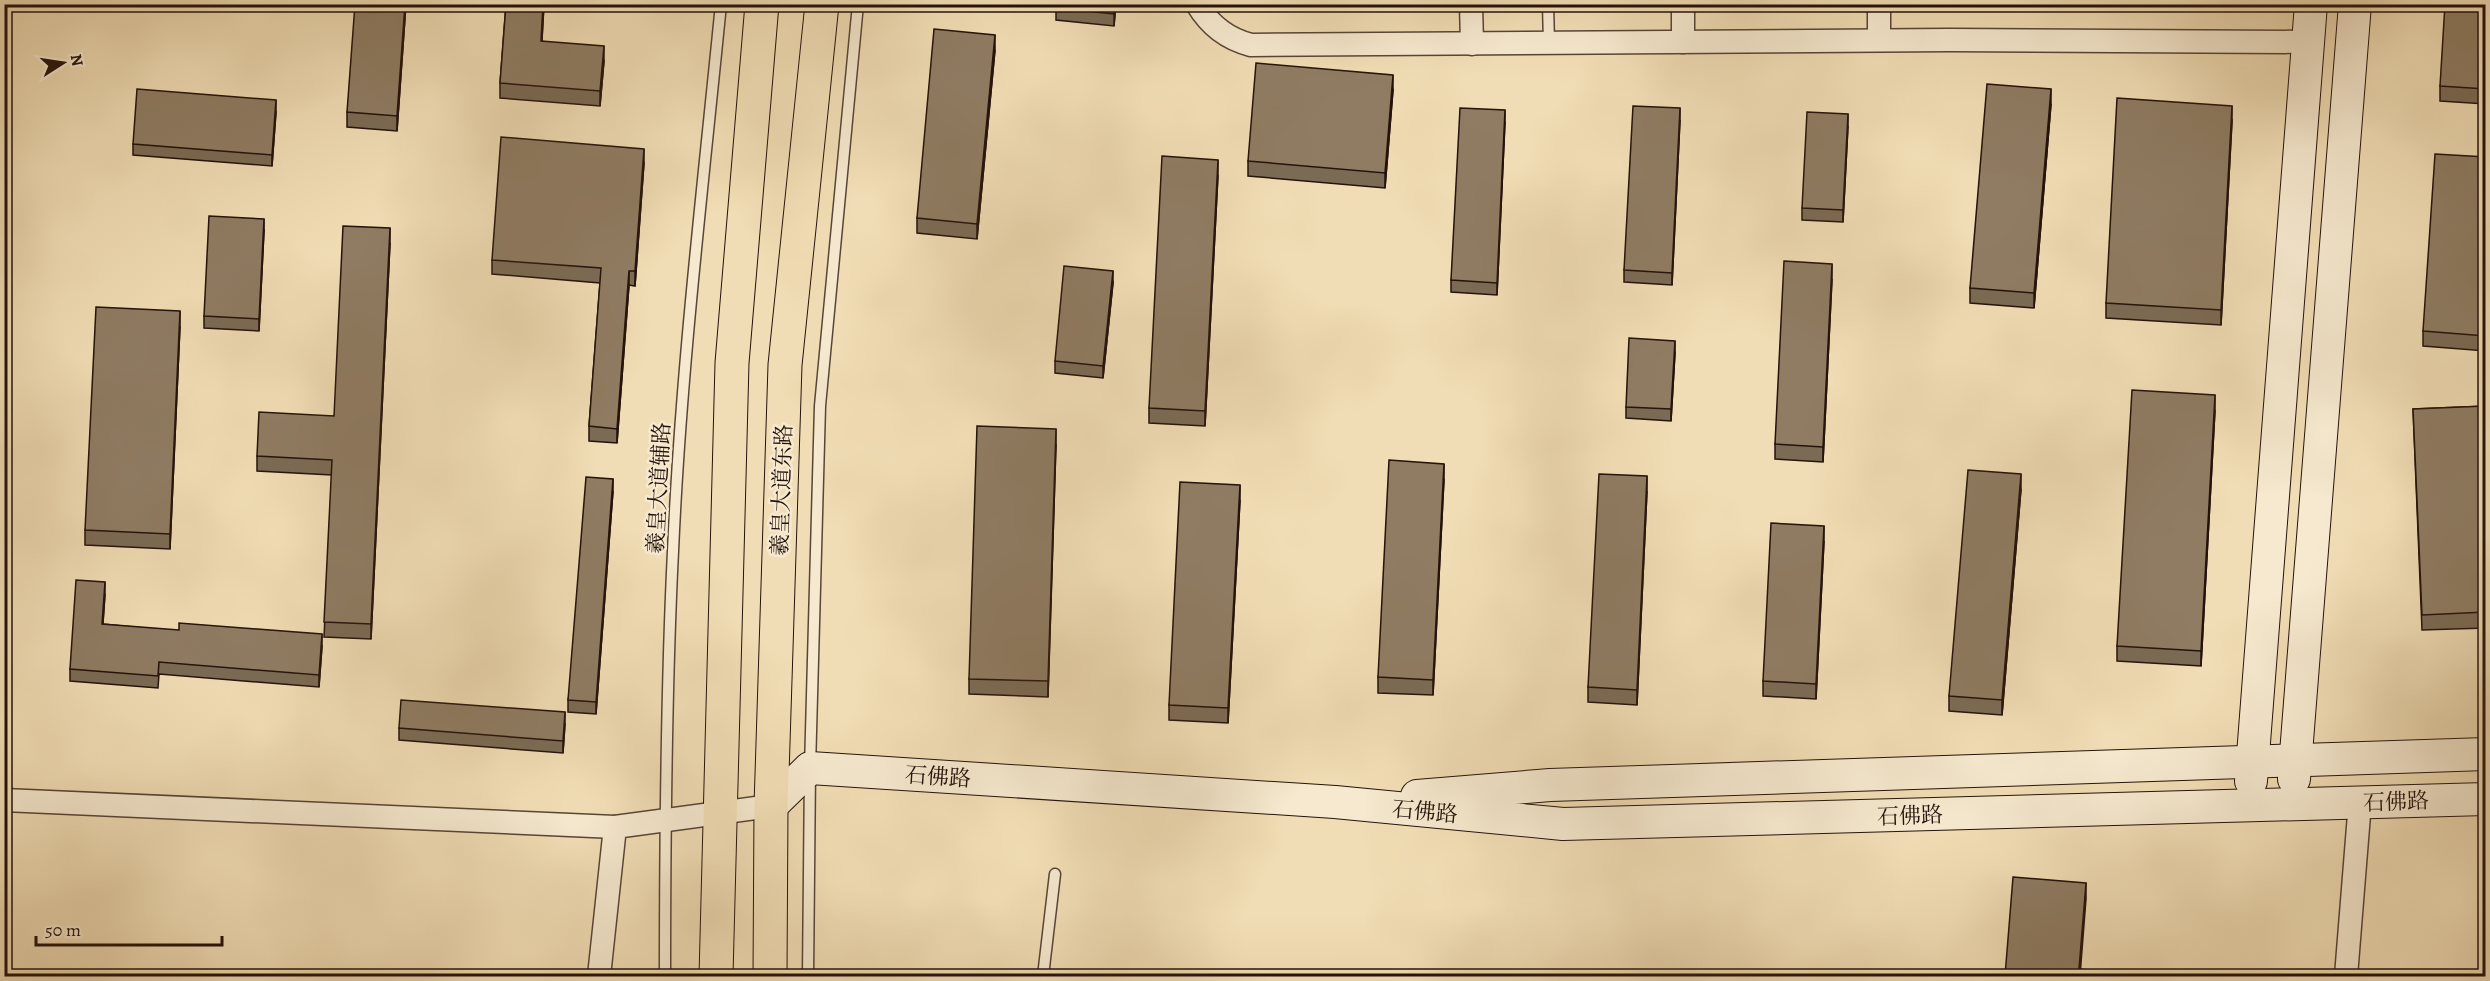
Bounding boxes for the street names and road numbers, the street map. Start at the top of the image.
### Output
street label: 羲皇大道辅路 [641,421,677,555]
street label: 羲皇大道东路 [765,424,799,557]
street label: 石佛路 [904,760,972,794]
street label: 石佛路 [2363,786,2430,818]
street label: 石佛路 [1391,794,1459,830]
street label: 石佛路 [1877,800,1944,832]

